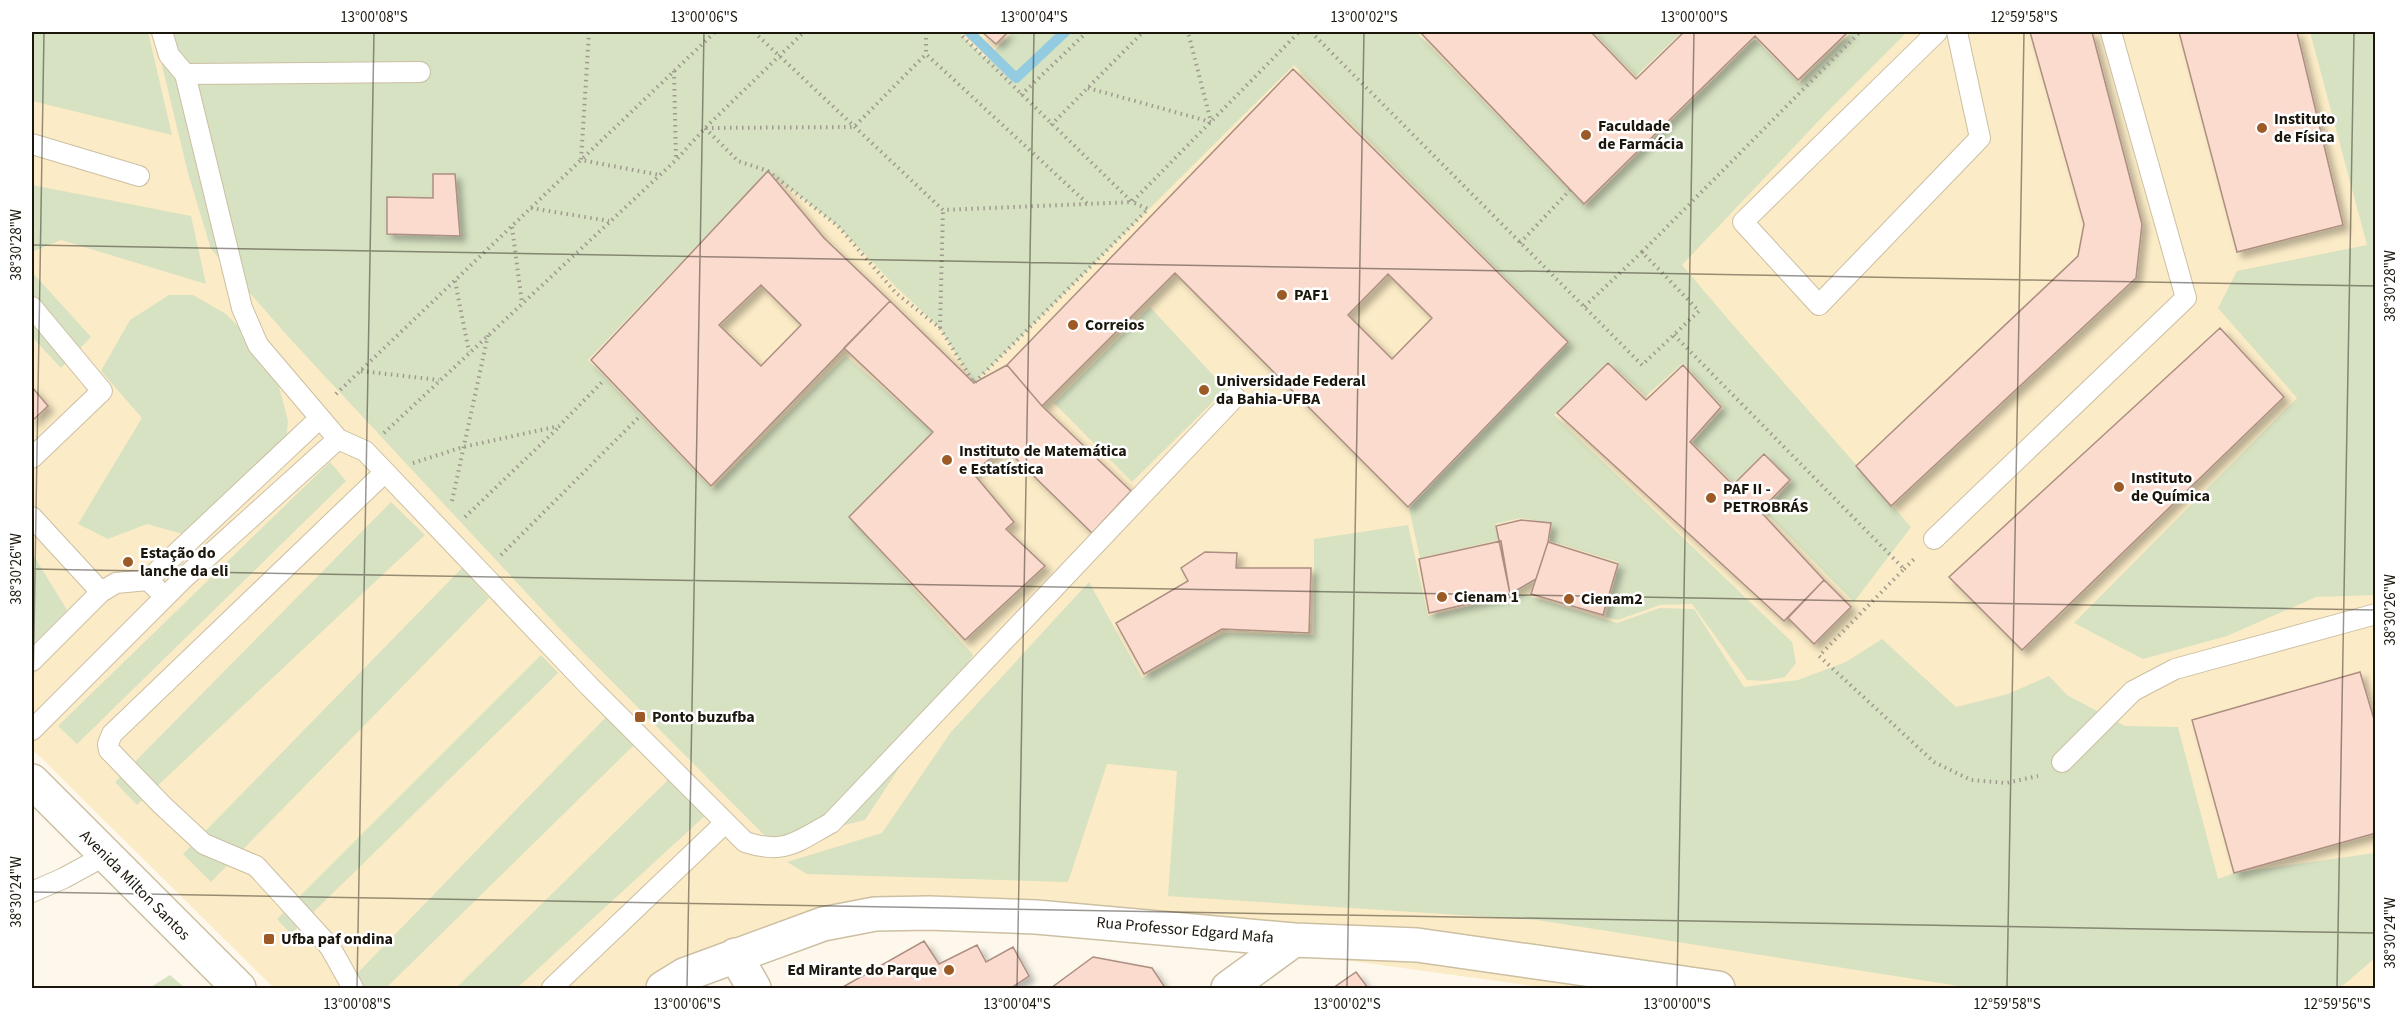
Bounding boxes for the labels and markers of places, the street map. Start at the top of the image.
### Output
place label: Instituto de Física [2274,108,2335,148]
place label: Faculdade de Farmácia [1598,115,1684,155]
marker: Instituto de Física [2255,121,2269,135]
marker: Faculdade de Farmácia [1579,128,1593,142]
place label: PAF1 [1294,284,1329,306]
marker: PAF1 [1275,288,1289,302]
place label: Correios [1085,314,1144,336]
marker: Correios [1066,318,1080,332]
place label: Universidade Federal da Bahia-UFBA [1216,370,1366,410]
marker: Universidade Federal da Bahia-UFBA [1197,383,1211,397]
place label: Instituto de Matemática e Estatística [959,440,1127,480]
marker: Instituto de Matemática e Estatística [940,453,954,467]
place label: Instituto de Química [2131,467,2210,507]
place label: PAF II - PETROBRÁS [1723,478,1808,518]
marker: Instituto de Química [2112,480,2126,494]
marker: PAF II - PETROBRÁS [1704,491,1718,505]
place label: Estação do lanche da eli [140,542,228,582]
marker: Estação do lanche da eli [121,555,135,569]
place label: Cienam 1 [1454,586,1519,608]
place label: Cienam2 [1581,588,1643,610]
marker: Cienam 1 [1435,590,1449,604]
marker: Cienam2 [1562,592,1576,606]
place label: Ponto buzufba [652,706,755,728]
marker: Ponto buzufba [633,710,647,724]
place label: Ufba paf ondina [281,928,393,950]
marker: Ufba paf ondina [262,932,276,946]
place label: Ed Mirante do Parque [787,959,937,981]
marker: Ed Mirante do Parque [942,963,956,977]

